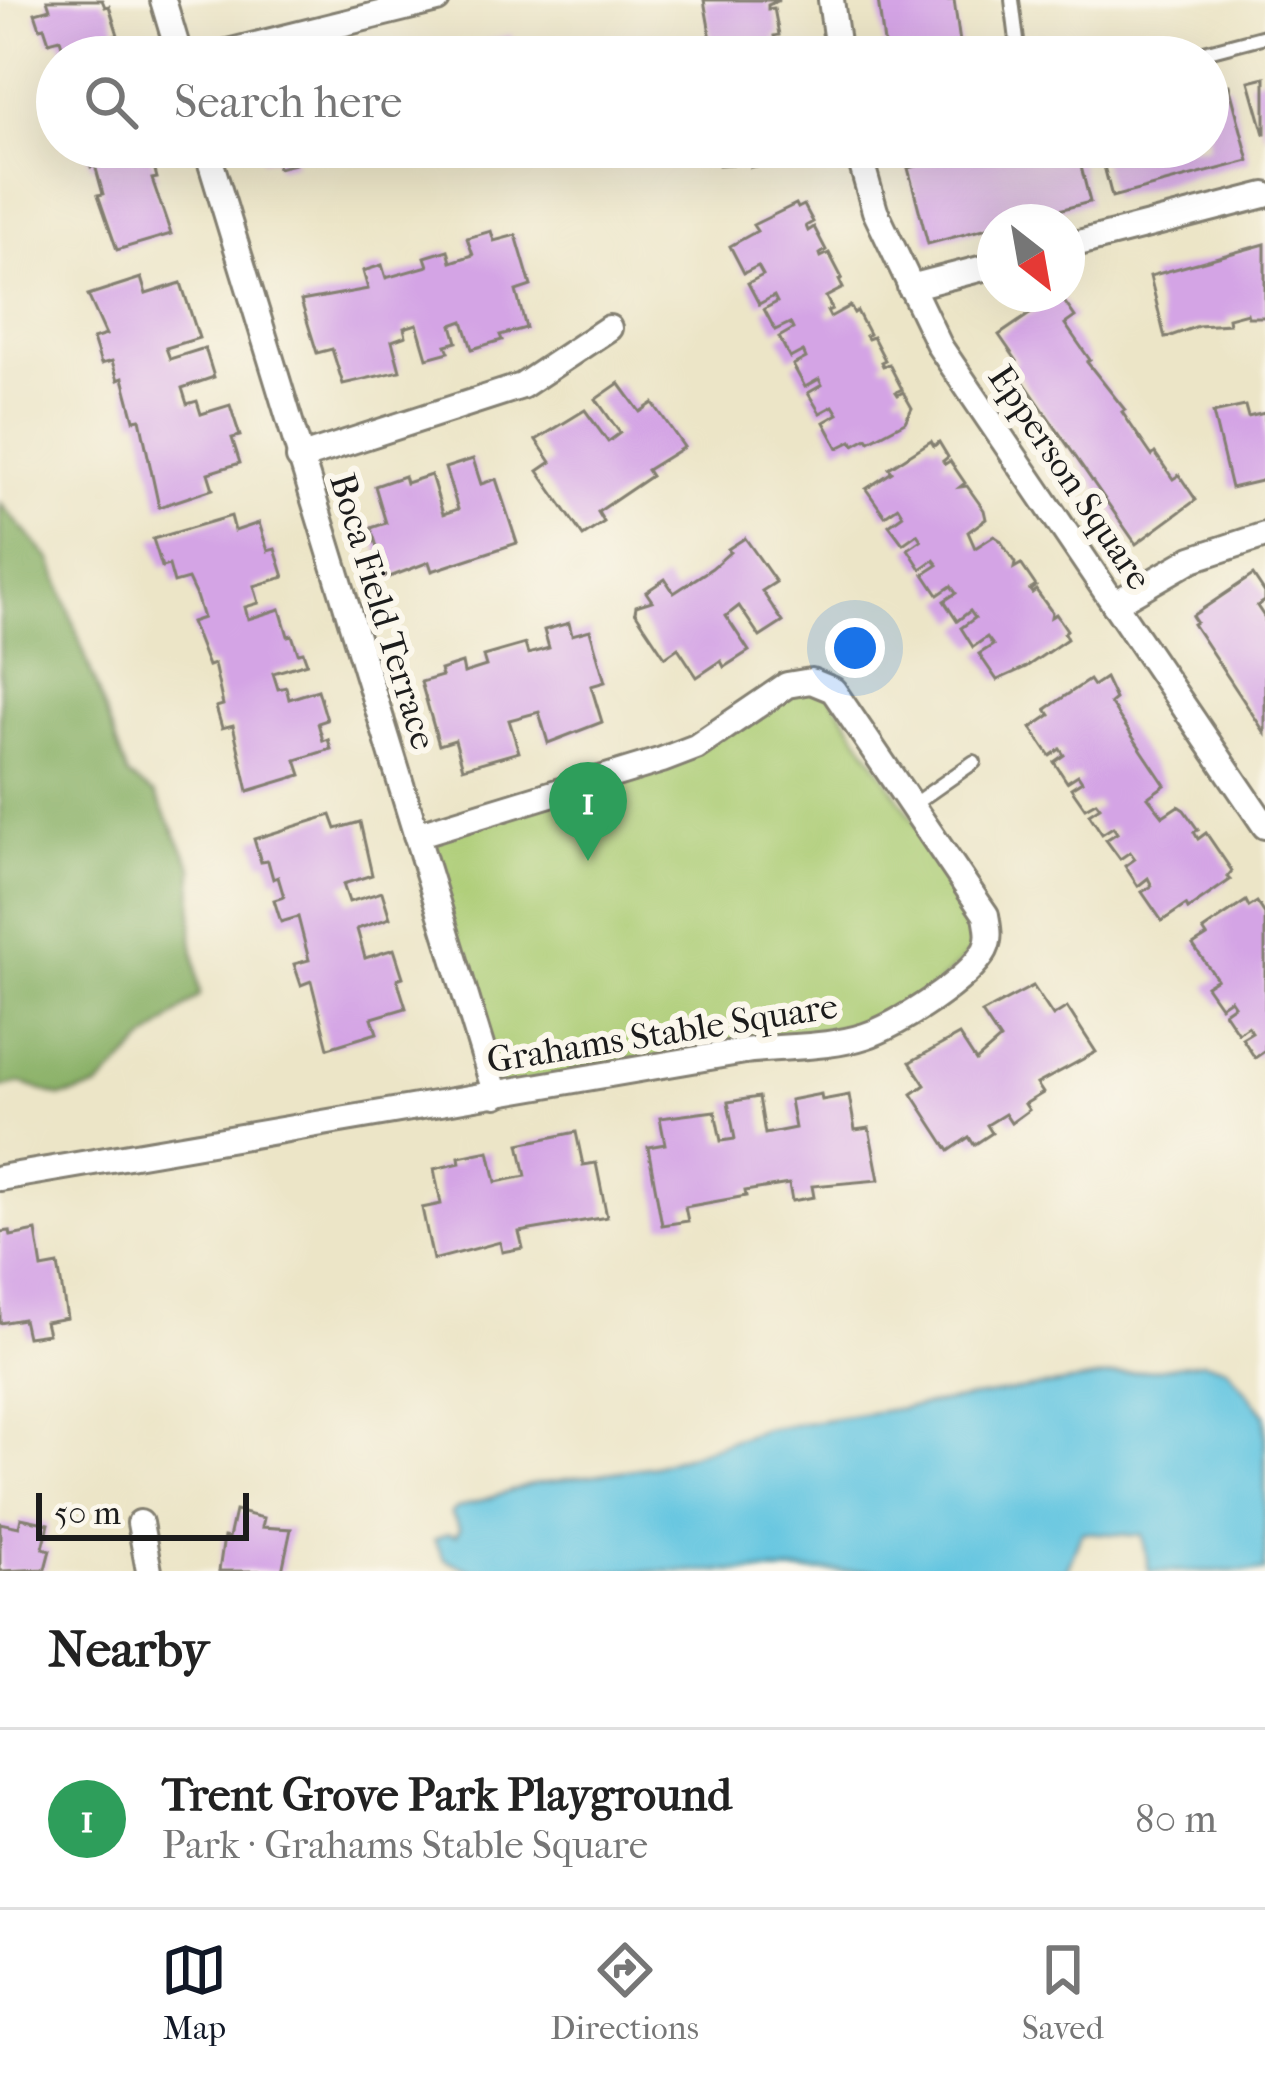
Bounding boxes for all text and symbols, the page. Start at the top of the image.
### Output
search box [36,36,1229,168]
icon: search [78,69,144,135]
text: Search here [174,76,402,129]
north arrow [977,204,1085,312]
street label: Epperson Square [980,358,1161,598]
street label: Boca Field Terrace [321,468,445,754]
your location [825,618,885,678]
pin: 1 [549,762,627,861]
street label: Grahams Stable Square [484,985,840,1081]
scale bar [36,1487,249,1540]
text: 50 m [54,1494,121,1533]
text: Nearby [48,1619,209,1679]
text: Trent Grove Park Playground [162,1769,732,1822]
text: 1 [80,1796,94,1842]
text: 80 m [1135,1796,1217,1842]
text: Park · Grahams Stable Square [162,1822,648,1868]
tab: Map [161,1937,227,2048]
tab: Directions [550,1937,699,2048]
tab: Saved [1022,1937,1104,2048]

